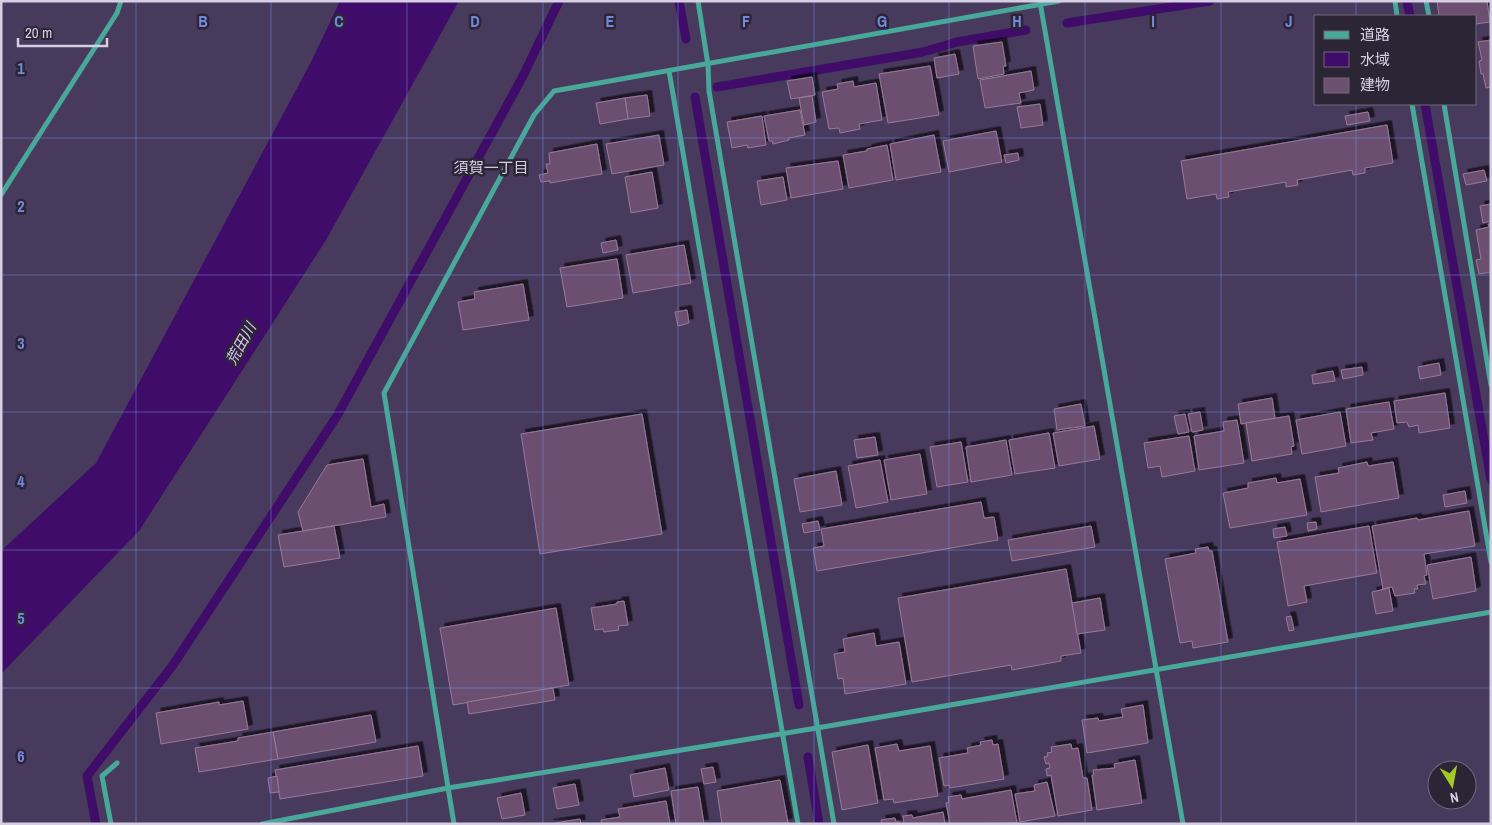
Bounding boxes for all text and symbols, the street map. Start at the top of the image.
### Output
text: B [198,10,208,32]
text: C [334,10,344,32]
text: D [470,10,480,32]
text: E [606,10,615,32]
text: F [742,10,750,32]
text: G [877,10,887,32]
text: H [1012,10,1022,32]
text: I [1151,10,1155,32]
text: J [1285,10,1293,32]
scale bar [18,15,106,47]
legend [1314,15,1477,105]
text: 20 m [25,22,52,43]
text: 道路 [1360,24,1390,45]
text: 水域 [1360,49,1390,70]
text: 1 [17,57,25,79]
text: 建物 [1360,74,1390,95]
district label: 須賀一丁目 [453,157,529,178]
text: 2 [17,195,25,217]
water label: 荒田川 [220,317,262,369]
text: 3 [17,332,25,354]
text: 4 [17,470,25,492]
text: 5 [17,607,25,629]
text: 6 [17,745,25,767]
north arrow [1427,760,1477,810]
text: N [1449,788,1460,807]

